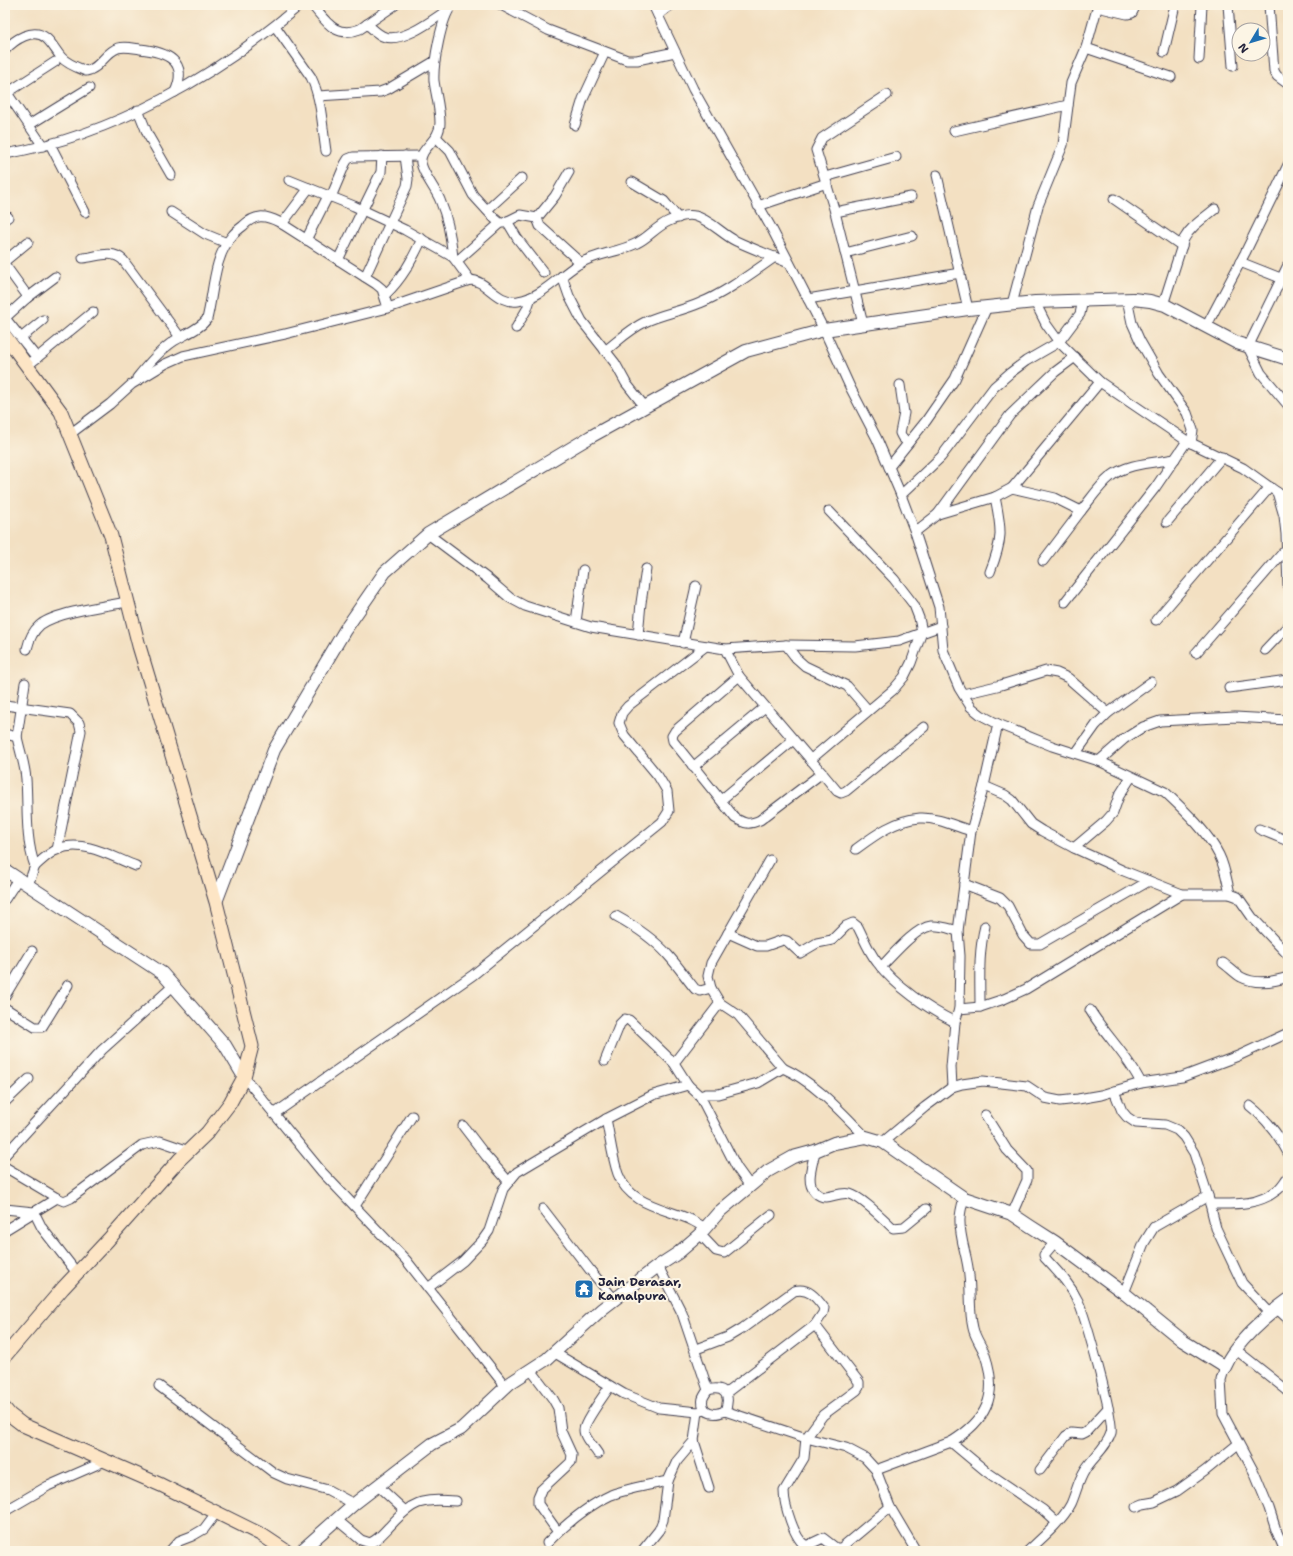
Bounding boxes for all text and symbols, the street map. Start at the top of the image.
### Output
north arrow [1231,22,1271,62]
text: N [1235,40,1252,56]
place label: Jain Derasar, Kamalpura [598,1274,681,1304]
temple icon: Jain Derasar, Kamalpura [573,1278,595,1300]

